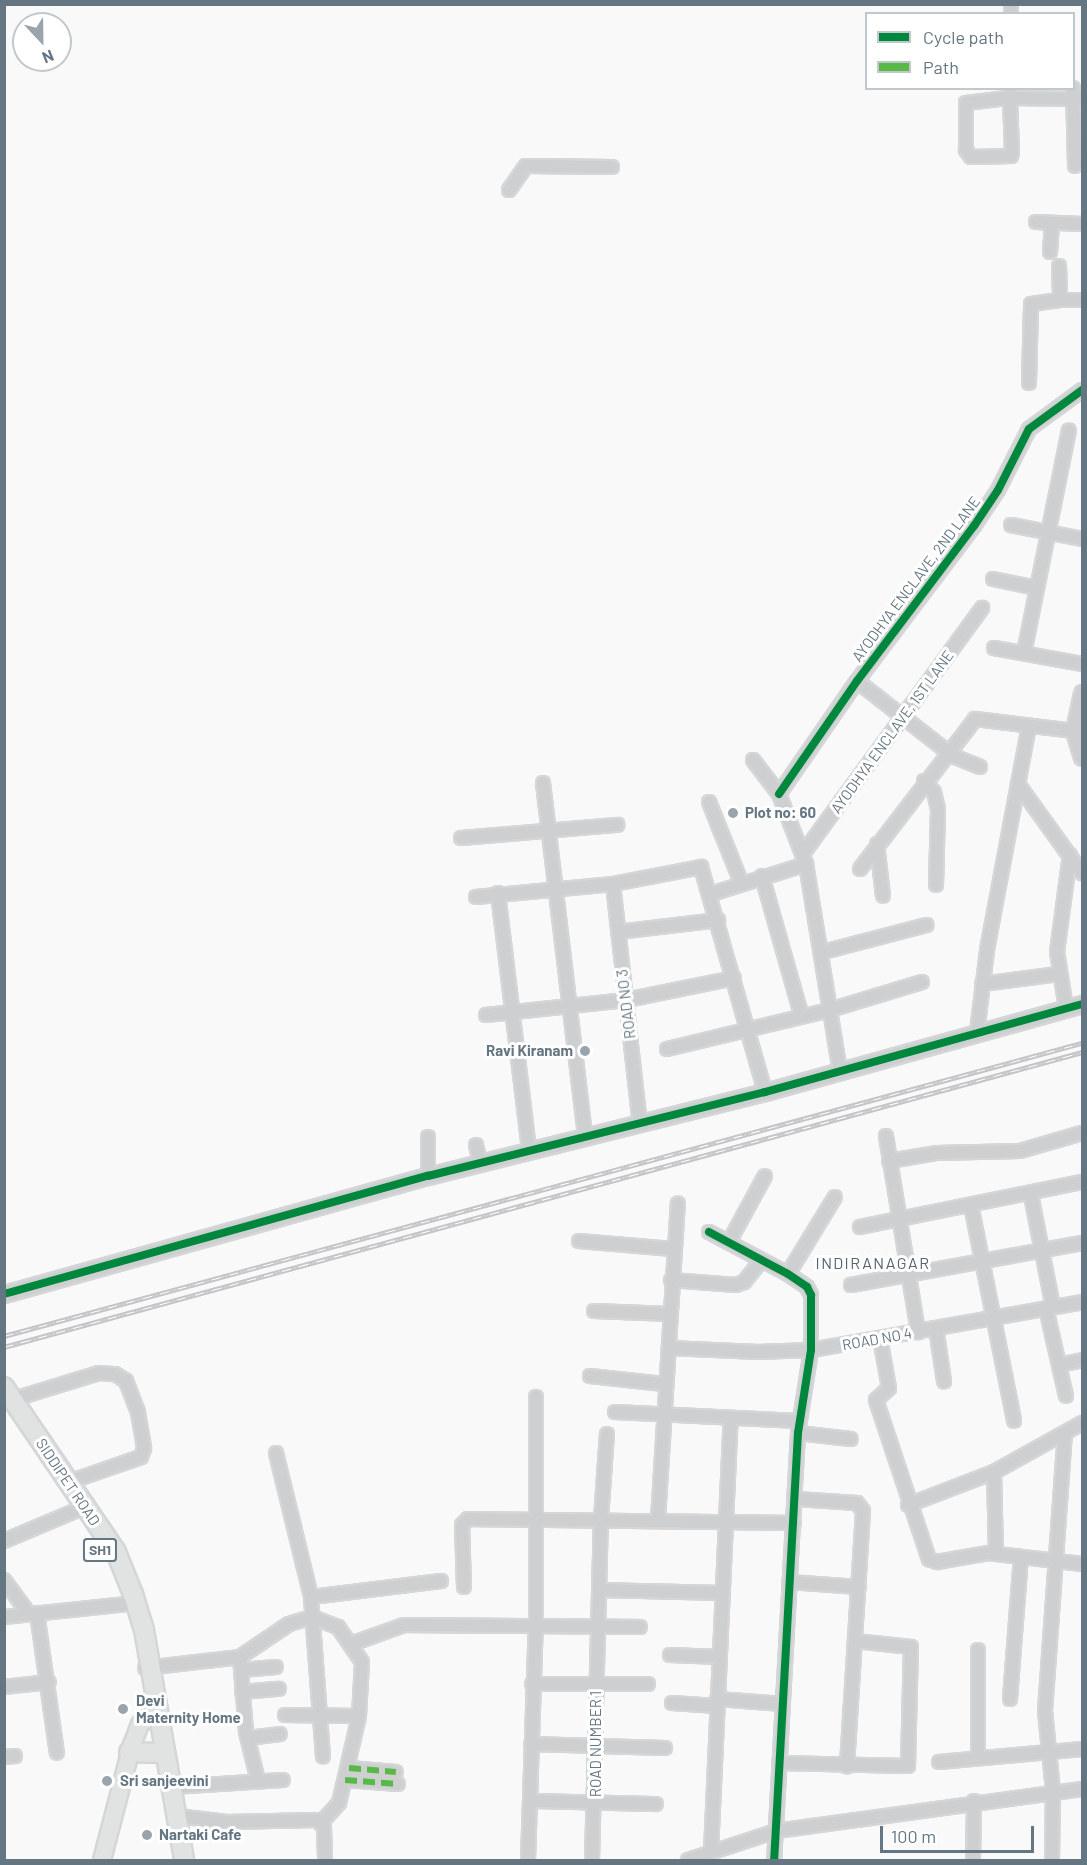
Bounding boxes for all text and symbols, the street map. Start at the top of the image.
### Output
north arrow [12,12,72,72]
legend [865,12,1075,90]
text: Cycle path [923,26,1004,48]
text: N [40,46,57,68]
text: Path [923,56,959,78]
street label: AYODHYA ENCLAVE, 2ND LANE [848,493,984,665]
street label: AYODHYA ENCLAVE, 1ST LANE [827,647,957,817]
place label: Plot no: 60 [745,804,816,822]
marker: Plot no: 60 [726,806,740,820]
street label: ROAD NO 3 [613,968,639,1040]
place label: Ravi Kiranam [486,1042,573,1060]
marker: Ravi Kiranam [578,1044,592,1058]
district label: INDIRANAGAR [816,1253,930,1273]
street label: ROAD NO 4 [841,1324,913,1354]
street label: SIDDIPET ROAD [32,1435,104,1529]
road number: SH1 [82,1539,118,1561]
place label: Devi Maternity Home [136,1691,241,1726]
street label: ROAD NUMBER 1 [587,1691,605,1797]
marker: Devi Maternity Home [114,1700,132,1718]
marker: Sri sanjeevini [98,1772,116,1790]
place label: Sri sanjeevini [120,1772,209,1790]
scale bar [883,1814,1038,1852]
text: 100 m [891,1825,936,1847]
place label: Nartaki Cafe [159,1826,242,1844]
marker: Nartaki Cafe [140,1828,154,1842]

